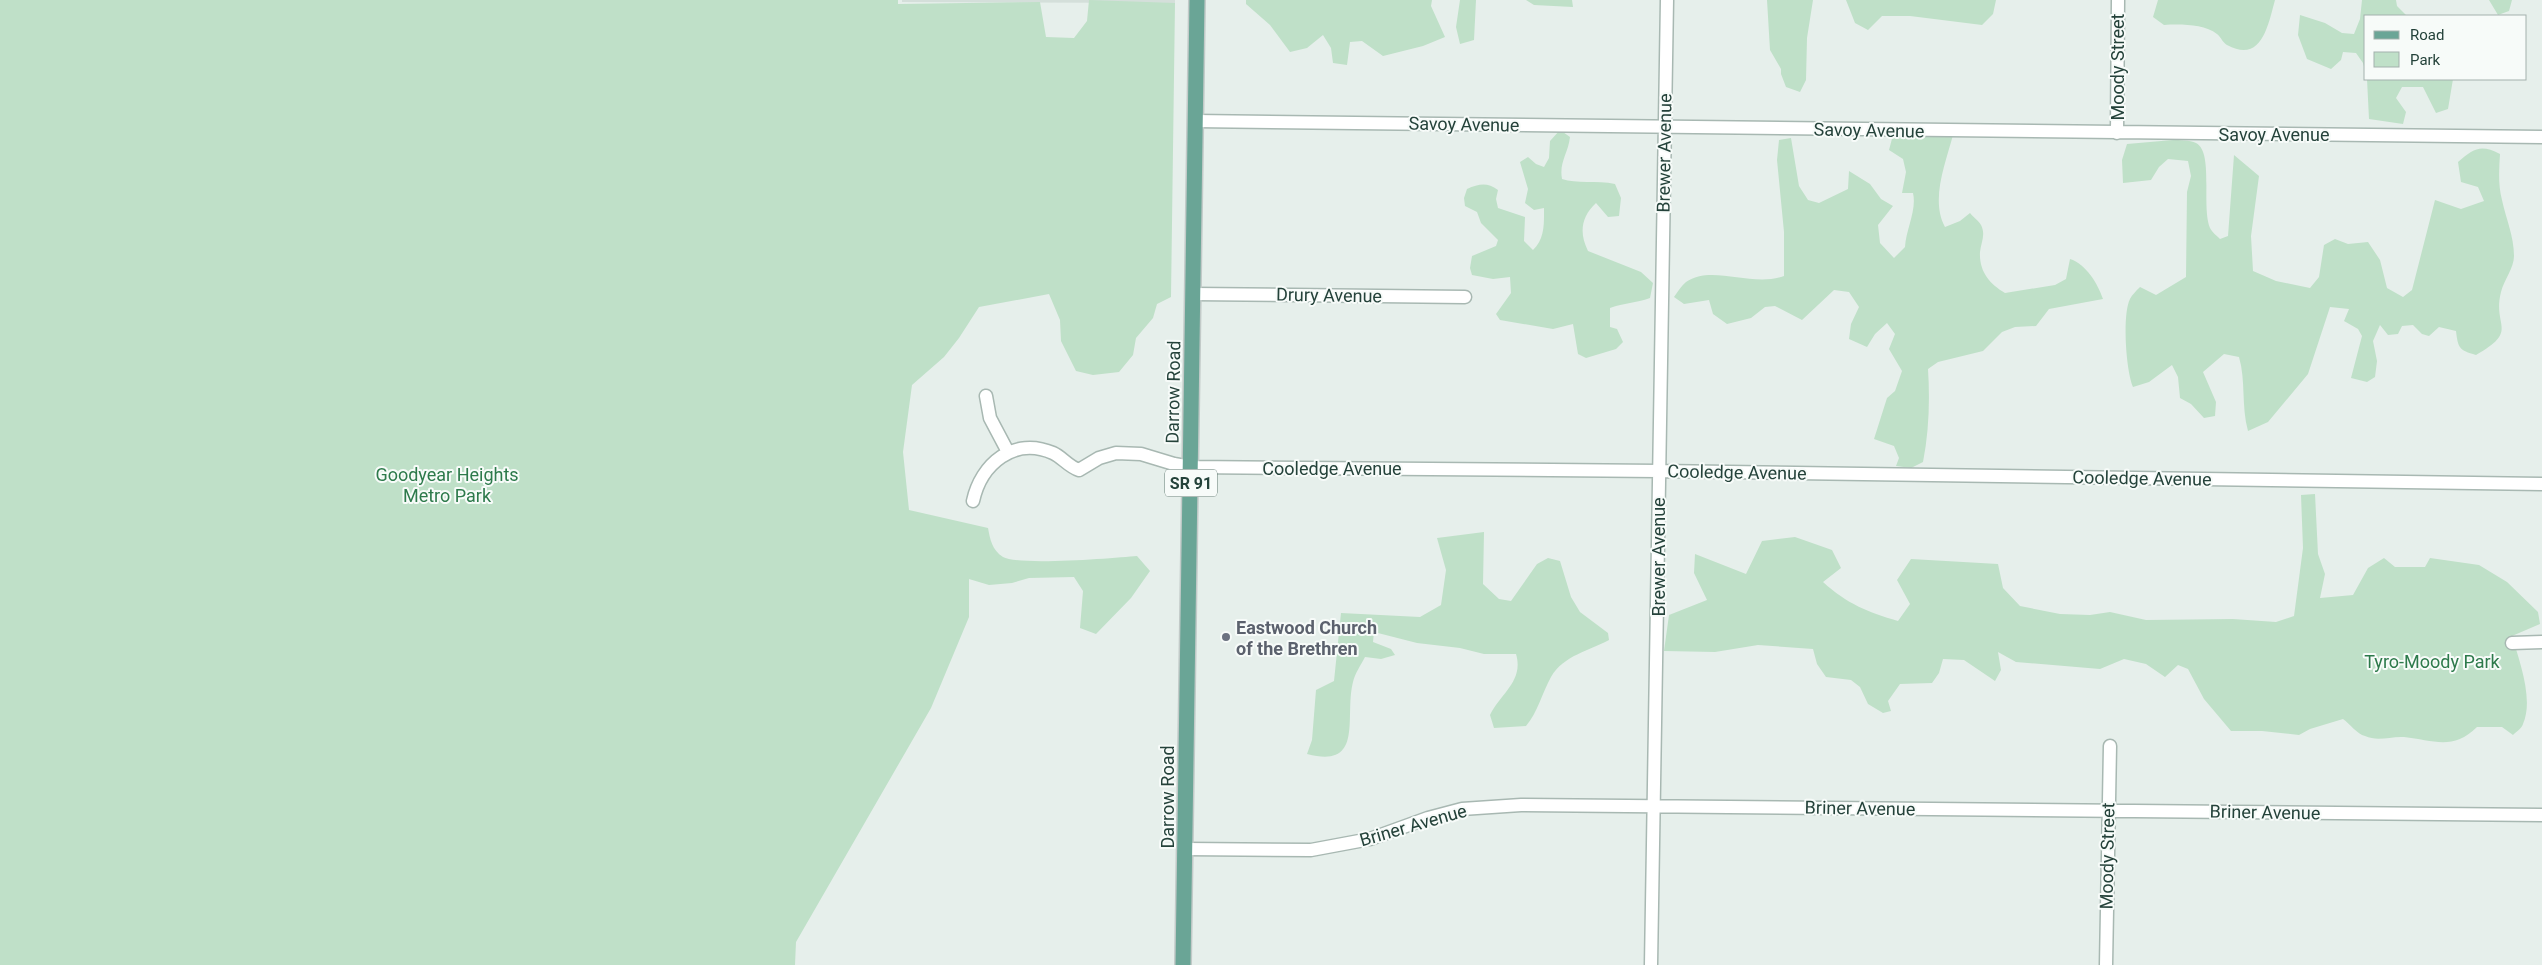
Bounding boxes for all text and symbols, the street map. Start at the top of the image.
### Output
street label: Moody Street [2107,13,2128,120]
legend [2364,15,2527,80]
text: Road [2410,26,2444,44]
text: Park [2410,51,2441,69]
street label: Brewer Avenue [1652,93,1676,213]
street label: Savoy Avenue [1408,113,1520,135]
street label: Savoy Avenue [1813,119,1925,141]
street label: Savoy Avenue [2219,124,2329,145]
street label: Drury Avenue [1276,284,1382,306]
street label: Darrow Road [1162,340,1184,444]
street label: Cooledge Avenue [1262,458,1402,479]
street label: Cooledge Avenue [1667,460,1807,484]
park label: Goodyear Heights Metro Park [375,464,519,506]
street label: Cooledge Avenue [2072,466,2212,490]
road number: SR 91 [1165,469,1217,496]
street label: Brewer Avenue [1648,497,1669,617]
place label: Eastwood Church of the Brethren [1236,617,1377,659]
marker: Eastwood Church of the Brethren [1220,631,1232,643]
park label: Tyro-Moody Park [2364,651,2501,672]
street label: Darrow Road [1157,745,1178,849]
street label: Briner Avenue [1805,797,1915,819]
street label: Briner Avenue [1357,800,1469,850]
street label: Briner Avenue [2210,801,2320,823]
street label: Moody Street [2096,802,2118,910]

